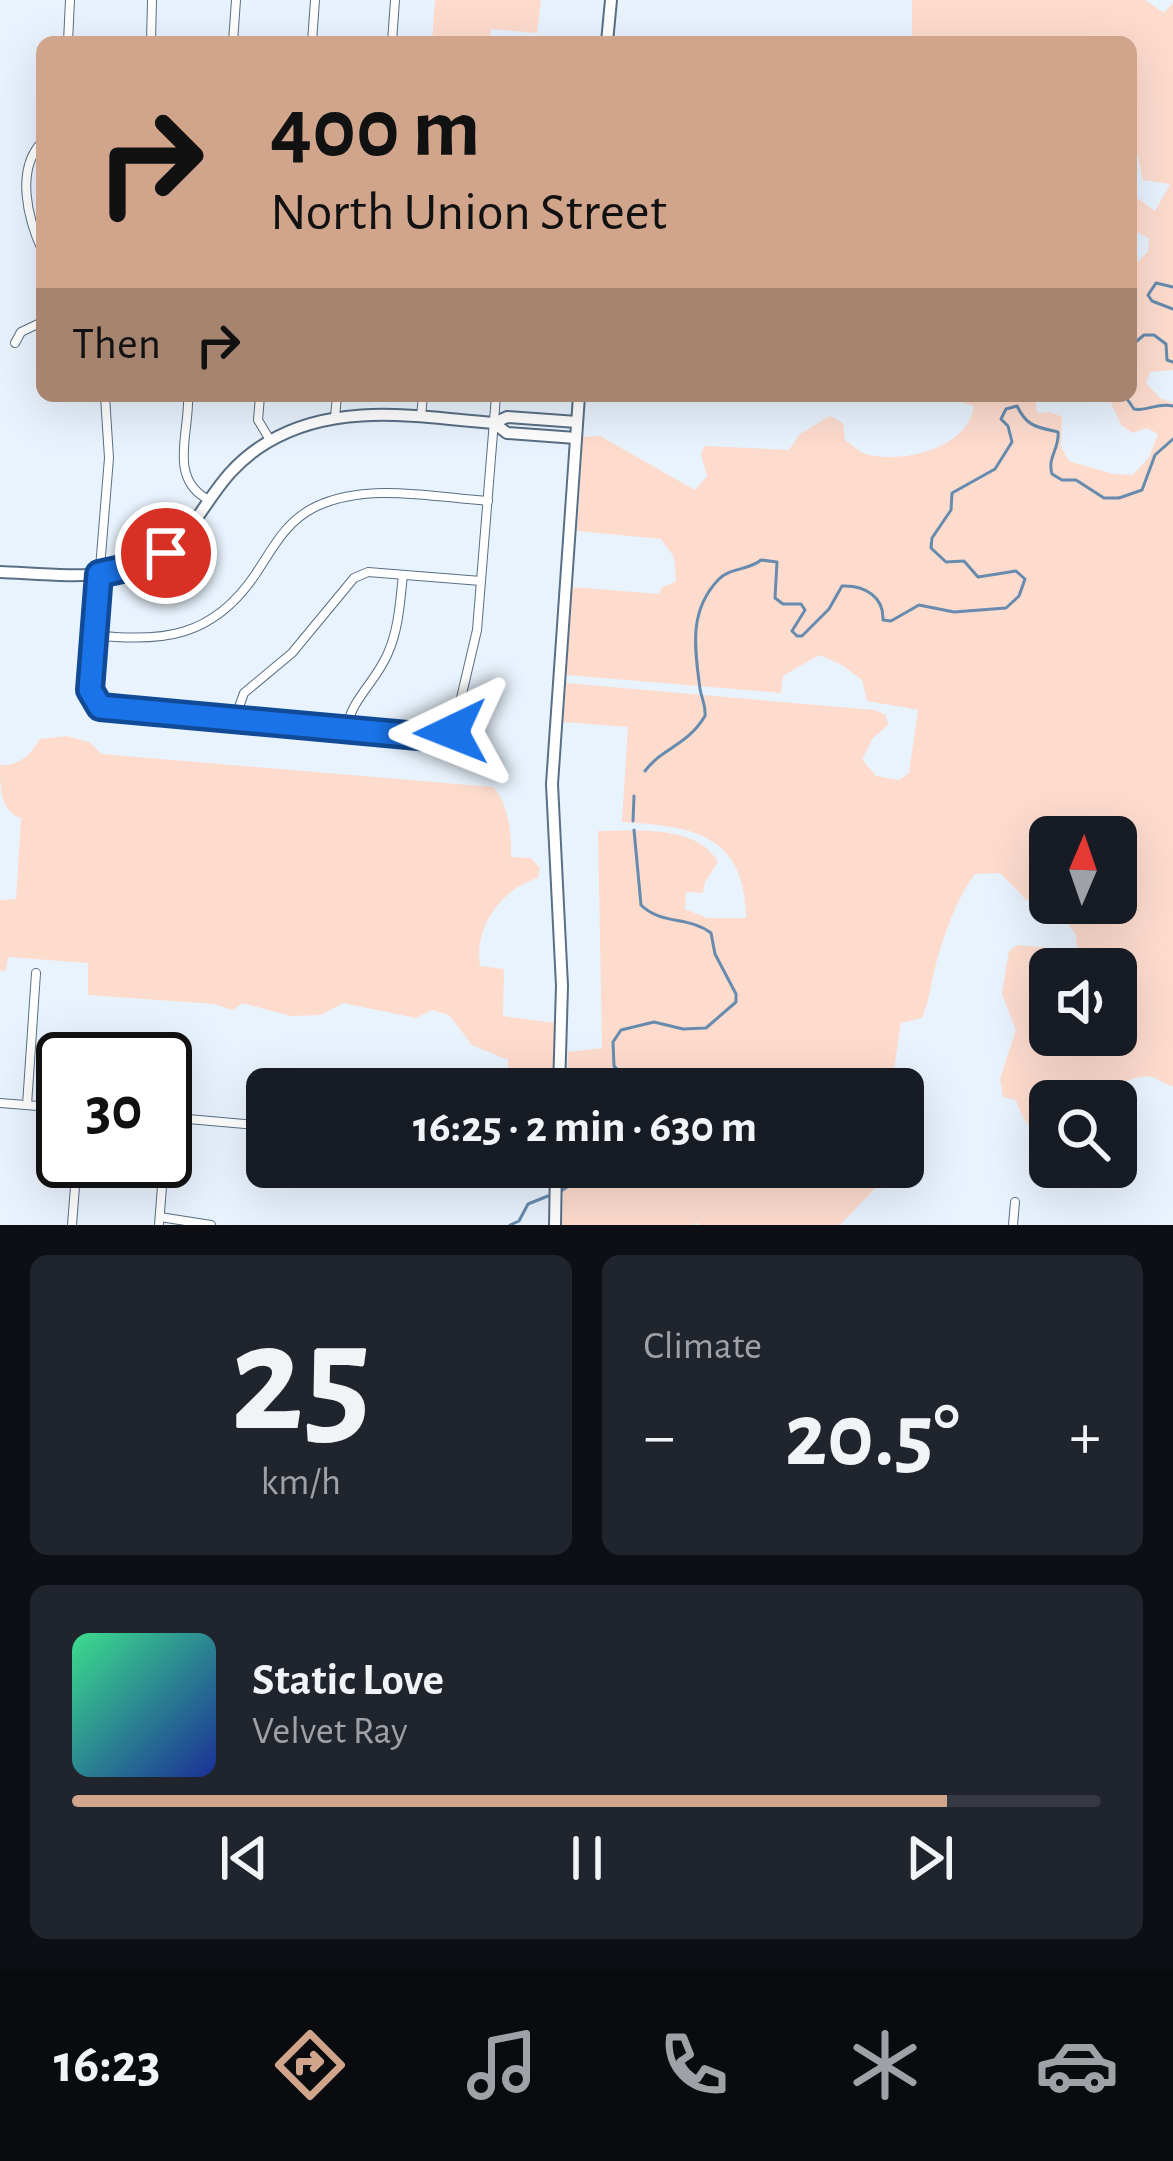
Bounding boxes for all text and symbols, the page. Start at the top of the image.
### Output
icon: right [72,84,228,240]
text: 400 m [270,88,480,172]
text: North Union Street [270,186,667,240]
icon: right [185,312,251,378]
text: Then [72,322,161,367]
pin [115,502,217,604]
icon: arrive [133,520,199,586]
position arrow [388,669,514,795]
north arrow [1029,816,1137,924]
map controls [1029,816,1137,1188]
button: sound [1029,948,1137,1056]
speed limit sign: 30 [36,1032,192,1188]
button: search [1029,1080,1137,1188]
text: 16:25 · 2 min · 630 m [413,1105,757,1150]
text: 25 [230,1303,371,1459]
text: Climate [644,1327,762,1366]
text: 20.5° [785,1392,960,1482]
text: − [644,1404,675,1470]
text: + [1069,1404,1101,1470]
text: km/h [261,1463,341,1502]
text: Static Love [252,1658,444,1703]
text: Velvet Ray [252,1712,408,1751]
icon: previous [211,1825,277,1891]
icon: pause [554,1825,620,1891]
icon: next [897,1825,963,1891]
icon: directions [268,2023,352,2107]
icon: music [460,2023,544,2107]
icon: phone [652,2023,736,2107]
icon: climate [843,2023,927,2107]
icon: car [1035,2023,1119,2107]
text: 16:23 [54,2038,160,2092]

